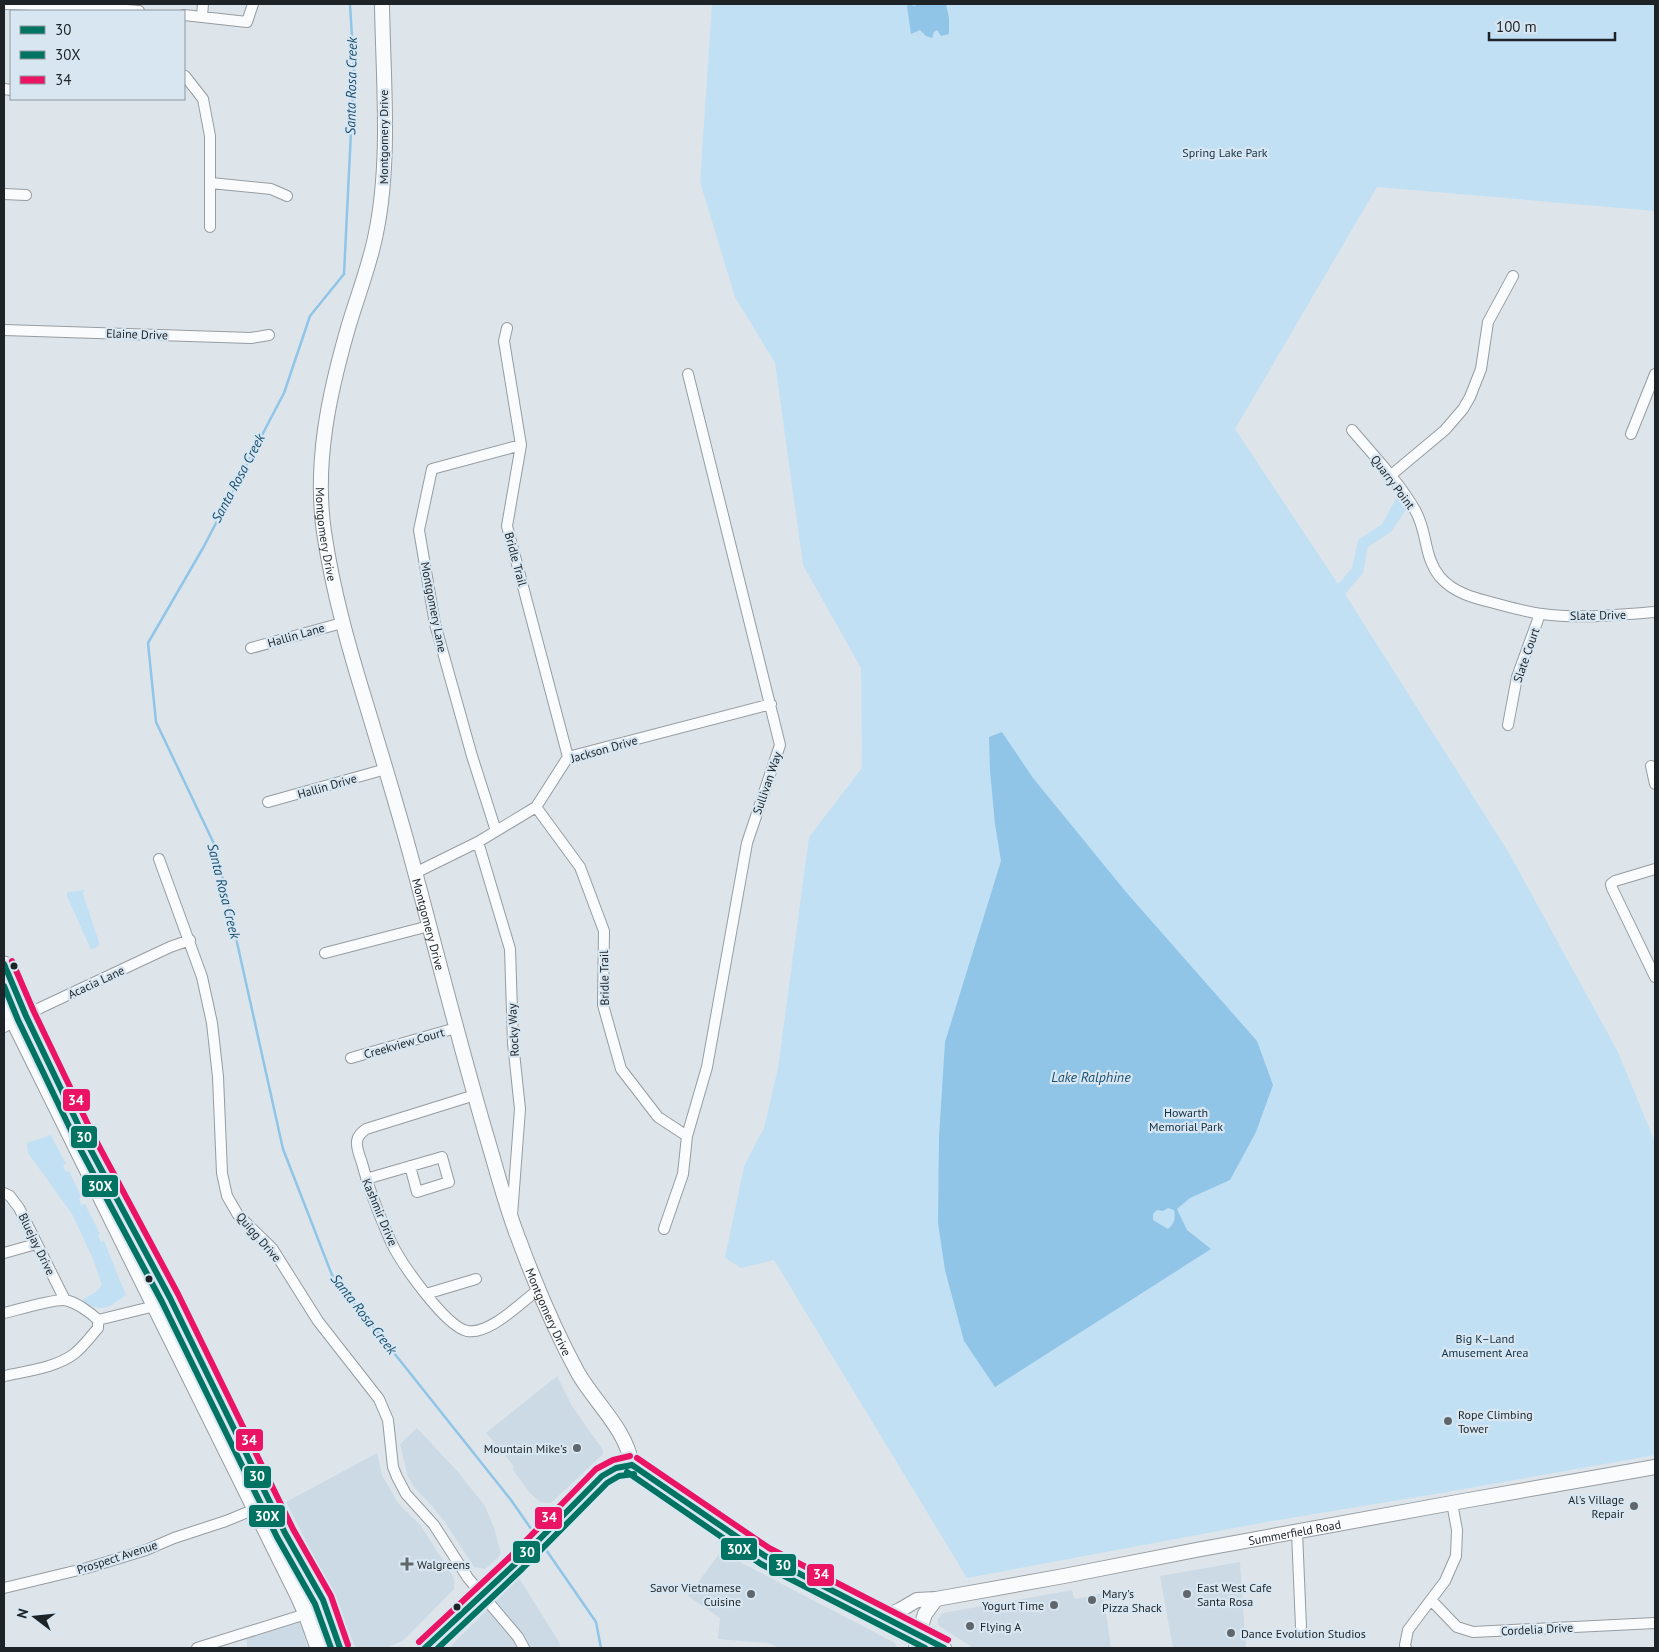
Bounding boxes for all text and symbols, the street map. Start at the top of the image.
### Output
legend [10,10,185,100]
scale bar [1489,10,1615,42]
text: 100 m [1496,17,1537,36]
text: 30 [55,20,71,39]
water label: Santa Rosa Creek [341,36,361,135]
text: 30X [55,45,81,64]
text: 34 [55,70,71,89]
street label: Montgomery Drive [376,90,391,184]
park label: Spring Lake Park [1182,145,1268,160]
street label: Elaine Drive [106,325,168,343]
water label: Santa Rosa Creek [207,430,269,525]
street label: Quarry Point [1368,452,1418,512]
street label: Montgomery Drive [313,487,340,582]
street label: Bridle Trail [502,530,531,588]
street label: Montgomery Lane [418,560,450,654]
street label: Slate Drive [1570,607,1626,623]
street label: Hallin Lane [266,620,326,650]
street label: Slate Court [1510,626,1542,684]
street label: Jackson Drive [568,732,639,766]
street label: Sullivan Way [749,749,785,816]
street label: Hallin Drive [296,770,358,802]
water label: Santa Rosa Creek [203,841,245,941]
street label: Montgomery Drive [410,877,448,972]
street label: Bridle Trail [596,950,612,1006]
unlabelled marker [9,961,19,971]
street label: Acacia Lane [65,962,127,1002]
street label: Rocky Way [504,1003,522,1057]
street label: Creekview Court [362,1024,446,1062]
water label: Lake Ralphine [1051,1068,1131,1086]
line badge: 34 [62,1088,91,1112]
text: 34 [68,1091,84,1109]
park label: Howarth Memorial Park [1149,1105,1223,1134]
line badge: 30 [70,1125,98,1149]
text: 30 [76,1128,92,1146]
line badge: 30X [81,1174,119,1198]
street label: Kashmir Drive [359,1176,401,1248]
text: 30X [88,1177,113,1195]
street label: Quigg Drive [233,1209,285,1265]
street label: Bluejay Drive [15,1210,59,1278]
street label: Montgomery Drive [523,1266,575,1358]
water label: Santa Rosa Creek [327,1270,402,1359]
unlabelled marker [144,1274,154,1284]
park label: Big K–Land Amusement Area [1442,1331,1528,1360]
place label: Rope Climbing Tower [1458,1407,1533,1436]
marker: Rope Climbing Tower [1442,1415,1454,1427]
line badge: 34 [235,1428,264,1452]
text: 34 [241,1431,257,1449]
place label: Mountain Mike's [484,1441,567,1456]
marker: Mountain Mike's [571,1442,583,1454]
line badge: 30 [243,1465,272,1489]
text: 30 [249,1467,265,1485]
place label: Al's Village Repair [1568,1492,1624,1521]
marker: Al's Village Repair [1628,1500,1640,1512]
line badge: 30X [248,1504,286,1528]
line badge: 34 [534,1506,563,1530]
text: 30X [255,1507,280,1525]
text: 34 [541,1508,557,1526]
street label: Summerfield Road [1247,1516,1342,1548]
street label: Prospect Avenue [75,1537,159,1577]
line badge: 30X [720,1537,758,1561]
line badge: 30 [512,1540,541,1564]
text: 30X [727,1540,752,1558]
text: 30 [519,1543,535,1561]
line badge: 30 [768,1553,797,1577]
text: 30 [775,1556,791,1574]
place label: Walgreens [417,1557,470,1572]
marker: Walgreens [401,1558,413,1570]
line badge: 34 [806,1563,835,1587]
text: 34 [813,1565,829,1583]
place label: Savor Vietnamese Cuisine [650,1580,741,1609]
place label: East West Cafe Santa Rosa [1197,1580,1272,1609]
place label: Mary's Pizza Shack [1102,1586,1162,1615]
marker: Savor Vietnamese Cuisine [745,1588,757,1600]
marker: East West Cafe Santa Rosa [1181,1588,1193,1600]
north arrow [10,1592,60,1642]
marker: Mary's Pizza Shack [1086,1594,1098,1606]
place label: Yogurt Time [982,1598,1044,1613]
marker: Yogurt Time [1048,1599,1060,1611]
unlabelled marker [452,1602,462,1612]
text: N [13,1607,32,1620]
place label: Flying A [980,1619,1021,1634]
marker: Flying A [964,1620,976,1632]
street label: Cordelia Drive [1501,1620,1573,1638]
place label: Dance Evolution Studios [1241,1626,1366,1641]
marker: Dance Evolution Studios [1225,1627,1237,1639]

